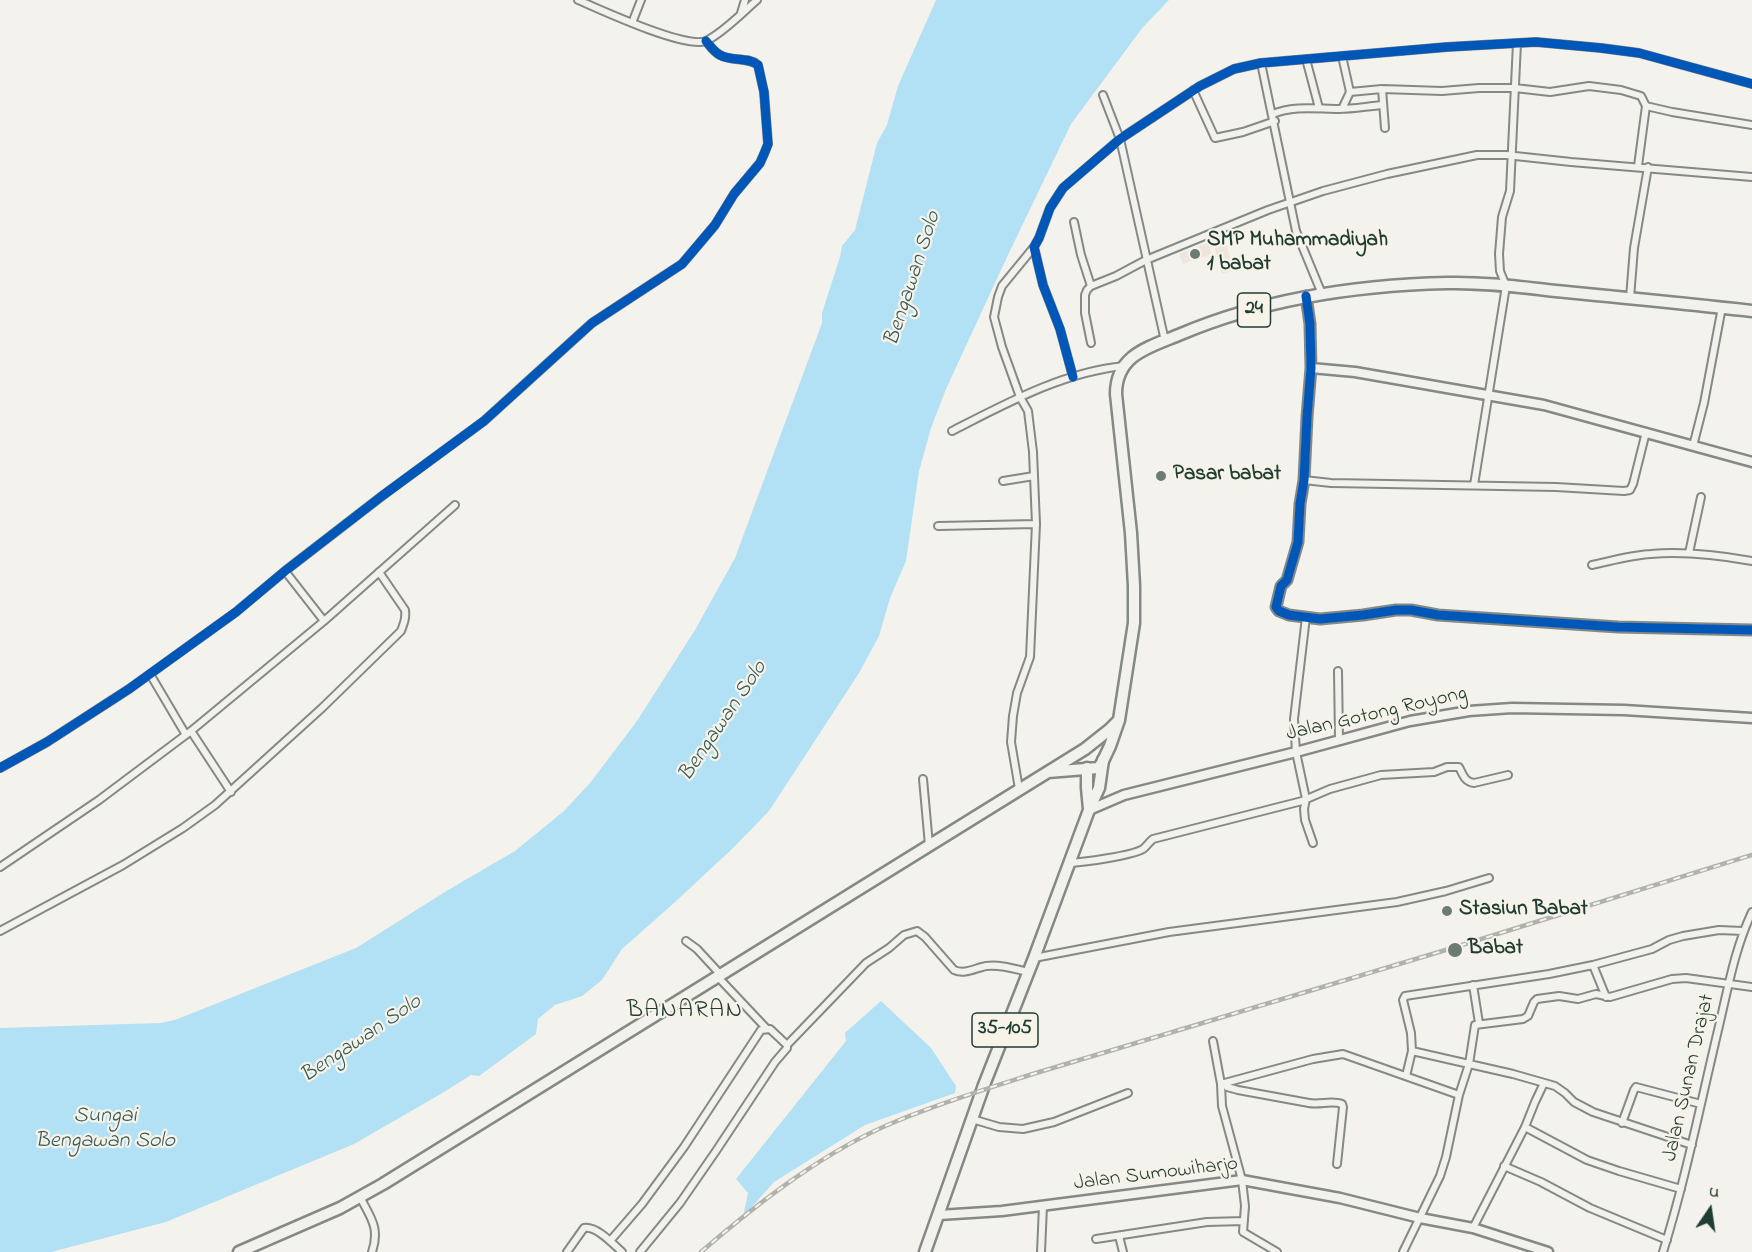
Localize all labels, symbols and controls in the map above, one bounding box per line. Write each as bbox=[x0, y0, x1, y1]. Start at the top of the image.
water label: Bengawan Solo bbox=[880, 208, 948, 350]
place label: SMP Muhammadiyah 1 babat bbox=[1207, 229, 1388, 279]
marker: SMP Muhammadiyah 1 babat bbox=[1188, 247, 1202, 261]
road number: 24 bbox=[1238, 293, 1270, 327]
place label: Pasar babat bbox=[1173, 463, 1281, 489]
marker: Pasar babat bbox=[1154, 469, 1168, 483]
water label: Bengawan Solo bbox=[674, 657, 774, 787]
street label: Jalan Gotong Royong bbox=[1284, 682, 1470, 748]
place label: Stasiun Babat bbox=[1459, 898, 1588, 924]
marker: Stasiun Babat bbox=[1440, 904, 1454, 918]
place label: Babat bbox=[1468, 937, 1523, 963]
marker: Babat bbox=[1446, 941, 1464, 959]
water label: Bengawan Solo bbox=[297, 990, 427, 1090]
street label: Jalan Sunan Drajat bbox=[1659, 992, 1721, 1164]
district label: BANARAN bbox=[627, 998, 743, 1026]
road number: 35-105 bbox=[972, 1013, 1038, 1047]
water label: Sungai Bengawan Solo bbox=[35, 1104, 175, 1156]
street label: Jalan Sumowiharjo bbox=[1072, 1152, 1240, 1198]
north arrow bbox=[1680, 1180, 1740, 1240]
text: U bbox=[1706, 1180, 1722, 1205]

